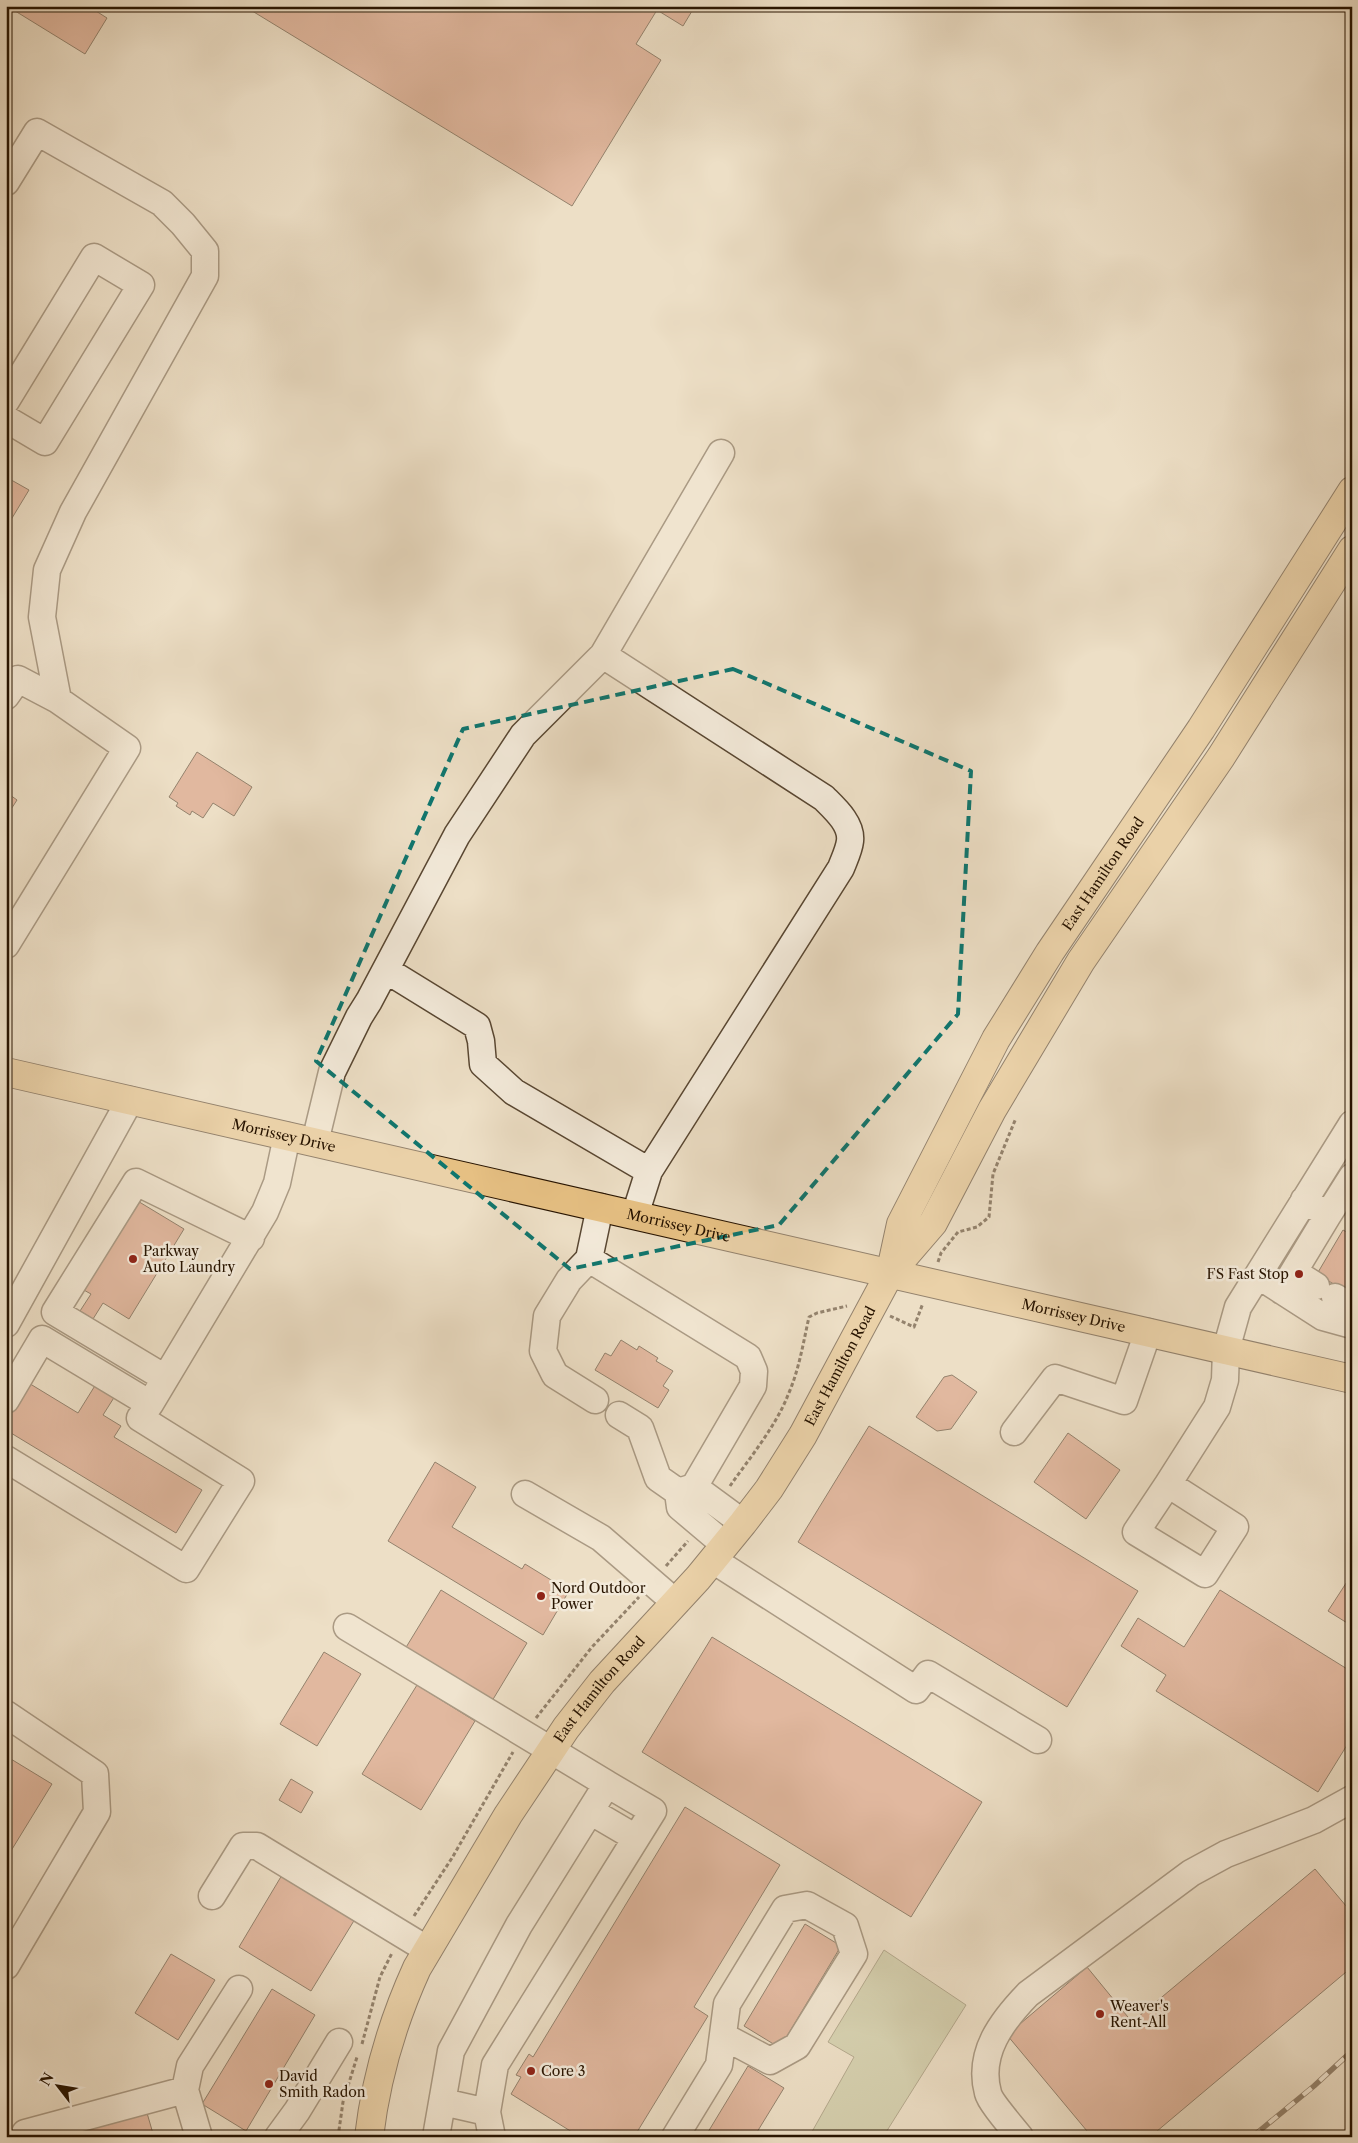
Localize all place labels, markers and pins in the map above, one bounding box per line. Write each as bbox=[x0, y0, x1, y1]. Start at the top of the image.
place label: Parkway Auto Laundry bbox=[142, 1242, 235, 1276]
marker: Parkway Auto Laundry bbox=[127, 1253, 139, 1265]
place label: FS Fast Stop bbox=[1207, 1265, 1289, 1283]
marker: FS Fast Stop bbox=[1293, 1268, 1305, 1280]
place label: Nord Outdoor Power bbox=[551, 1579, 646, 1613]
marker: Nord Outdoor Power bbox=[535, 1590, 547, 1602]
place label: Weaver's Rent-All bbox=[1109, 1997, 1169, 2031]
marker: Weaver's Rent-All bbox=[1094, 2008, 1106, 2020]
place label: Core 3 bbox=[541, 2062, 585, 2080]
marker: Core 3 bbox=[525, 2065, 537, 2077]
place label: David Smith Radon bbox=[279, 2067, 366, 2101]
marker: David Smith Radon bbox=[263, 2078, 275, 2090]

